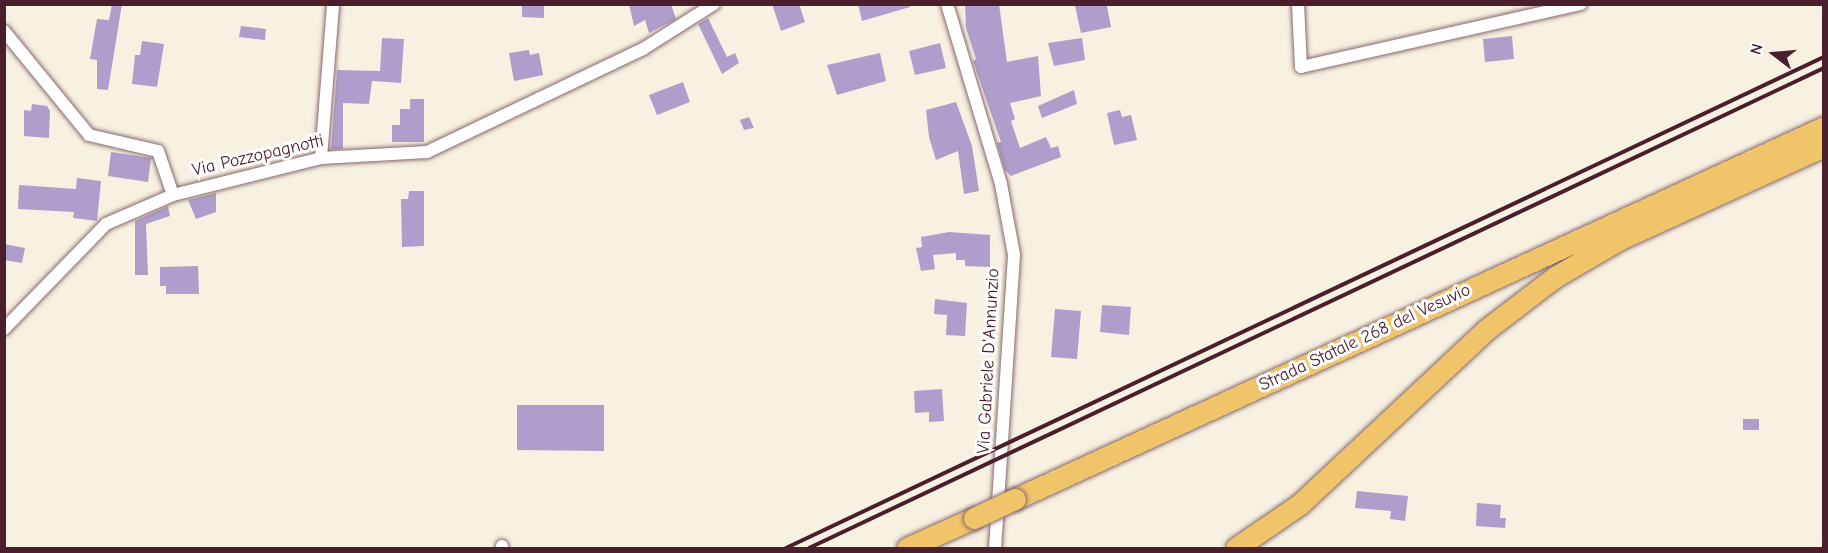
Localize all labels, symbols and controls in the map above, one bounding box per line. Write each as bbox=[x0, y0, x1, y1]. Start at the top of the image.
north arrow bbox=[1744, 24, 1804, 84]
text: N bbox=[1747, 42, 1767, 57]
street label: Via Pozzopagnotti bbox=[190, 130, 326, 182]
street label: Via Gabriele D'Annunzio bbox=[973, 268, 1005, 454]
street label: Strada Statale 268 del Vesuvio bbox=[1256, 279, 1474, 397]

